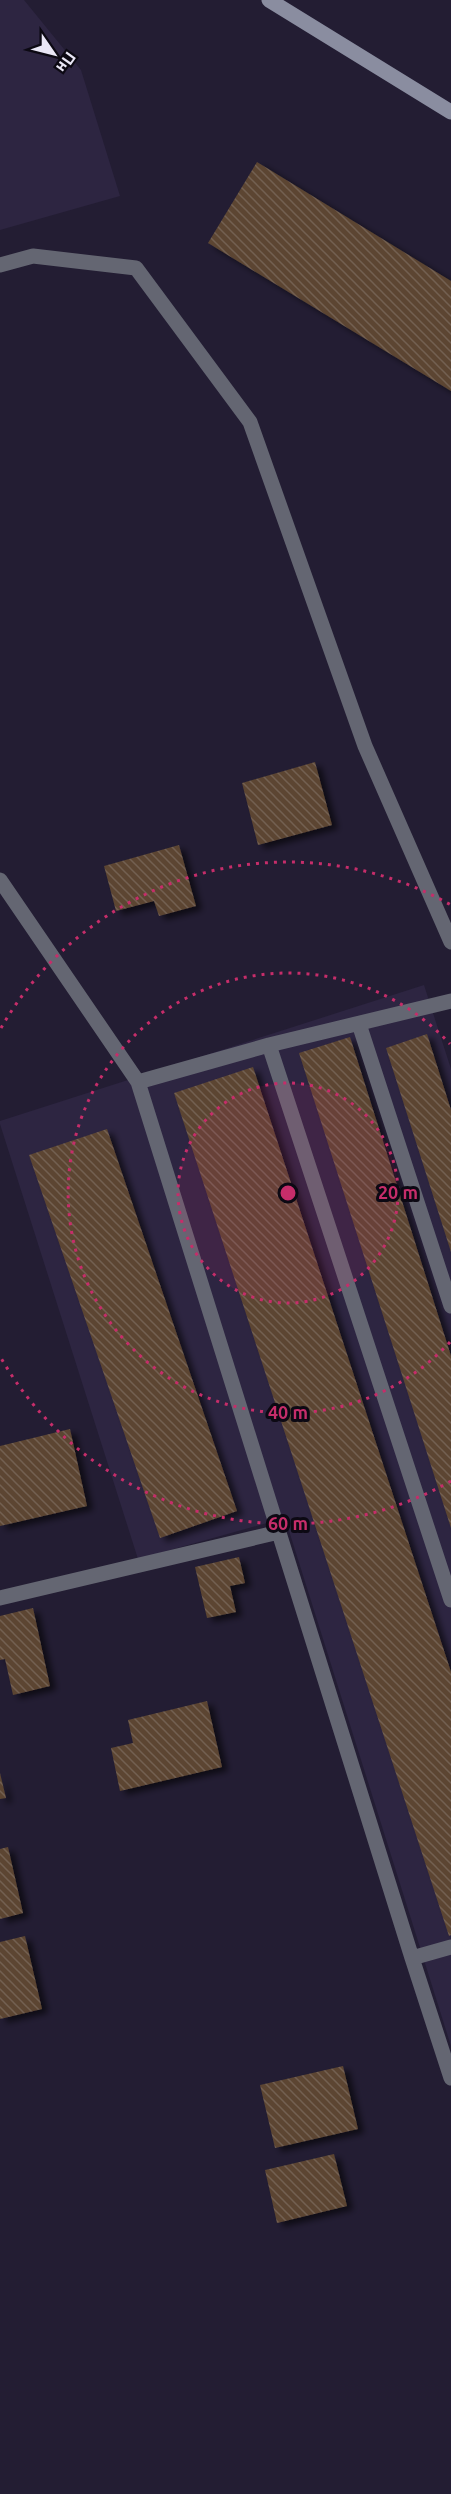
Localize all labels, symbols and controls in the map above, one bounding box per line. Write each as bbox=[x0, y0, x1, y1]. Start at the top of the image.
north arrow bbox=[24, 24, 84, 84]
text: Пн bbox=[53, 49, 80, 76]
text: 20 m bbox=[378, 1182, 418, 1202]
centre of rings bbox=[278, 1183, 298, 1203]
text: 40 m bbox=[268, 1402, 308, 1422]
text: 60 m bbox=[268, 1513, 308, 1533]

